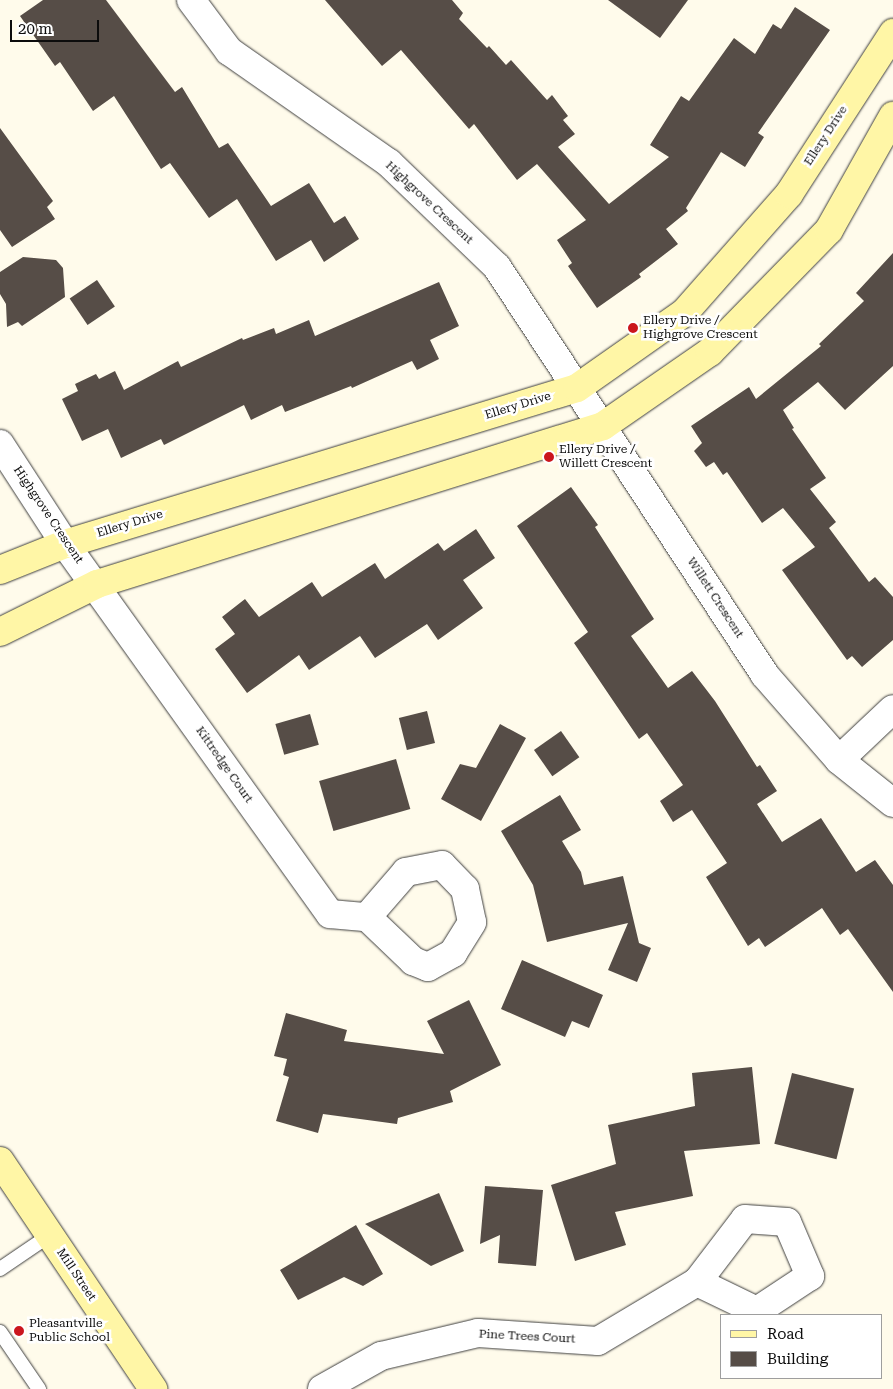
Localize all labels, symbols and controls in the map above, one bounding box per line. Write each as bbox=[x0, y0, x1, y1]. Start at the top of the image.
scale bar bbox=[12, 10, 101, 42]
text: 20 m bbox=[18, 20, 52, 38]
street label: Ellery Drive bbox=[801, 103, 851, 169]
street label: Highgrove Crescent bbox=[382, 159, 476, 247]
place label: Ellery Drive / Highgrove Crescent bbox=[643, 314, 758, 342]
marker: Ellery Drive / Highgrove Crescent bbox=[627, 322, 639, 334]
street label: Ellery Drive bbox=[483, 389, 553, 423]
place label: Ellery Drive / Willett Crescent bbox=[559, 443, 652, 471]
marker: Ellery Drive / Willett Crescent bbox=[543, 451, 555, 463]
street label: Highgrove Crescent bbox=[10, 463, 86, 567]
street label: Ellery Drive bbox=[95, 507, 165, 541]
street label: Willett Crescent bbox=[684, 555, 746, 641]
street label: Kittredge Court bbox=[192, 724, 256, 806]
street label: Mill Street bbox=[53, 1246, 99, 1304]
legend bbox=[720, 1314, 883, 1379]
place label: Pleasantville Public School bbox=[29, 1317, 110, 1345]
marker: Pleasantville Public School bbox=[13, 1325, 25, 1337]
text: Road bbox=[767, 1325, 804, 1343]
street label: Pine Trees Court bbox=[478, 1327, 576, 1347]
text: Building bbox=[767, 1350, 828, 1368]

